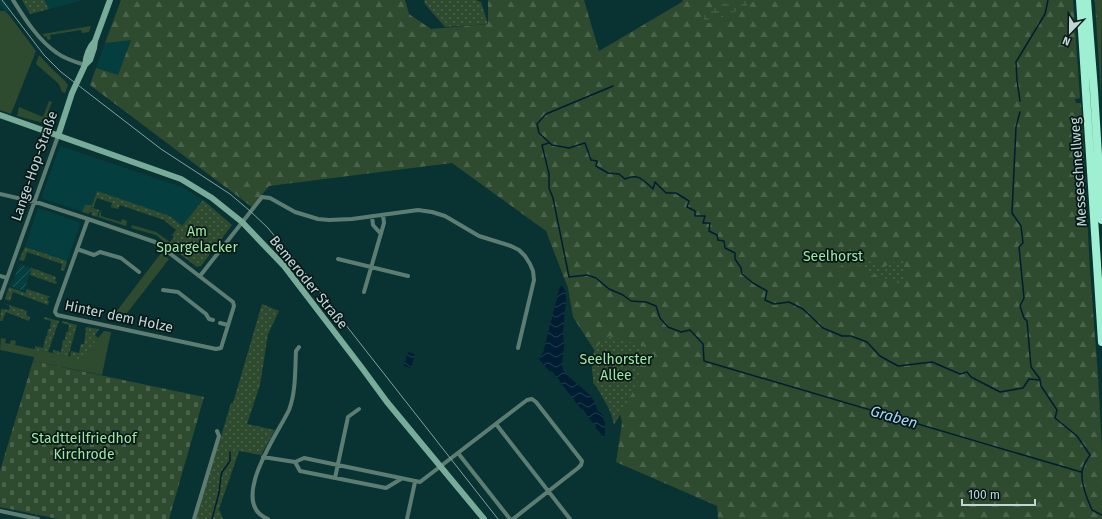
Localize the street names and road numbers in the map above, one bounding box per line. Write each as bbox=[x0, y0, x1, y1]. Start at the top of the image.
street label: Lange-Hop-Straße bbox=[8, 109, 61, 223]
street label: Messeschnellweg bbox=[1066, 116, 1091, 227]
street label: Bemeroder Straße bbox=[266, 232, 351, 332]
street label: Hinter dem Holze bbox=[63, 297, 175, 336]

